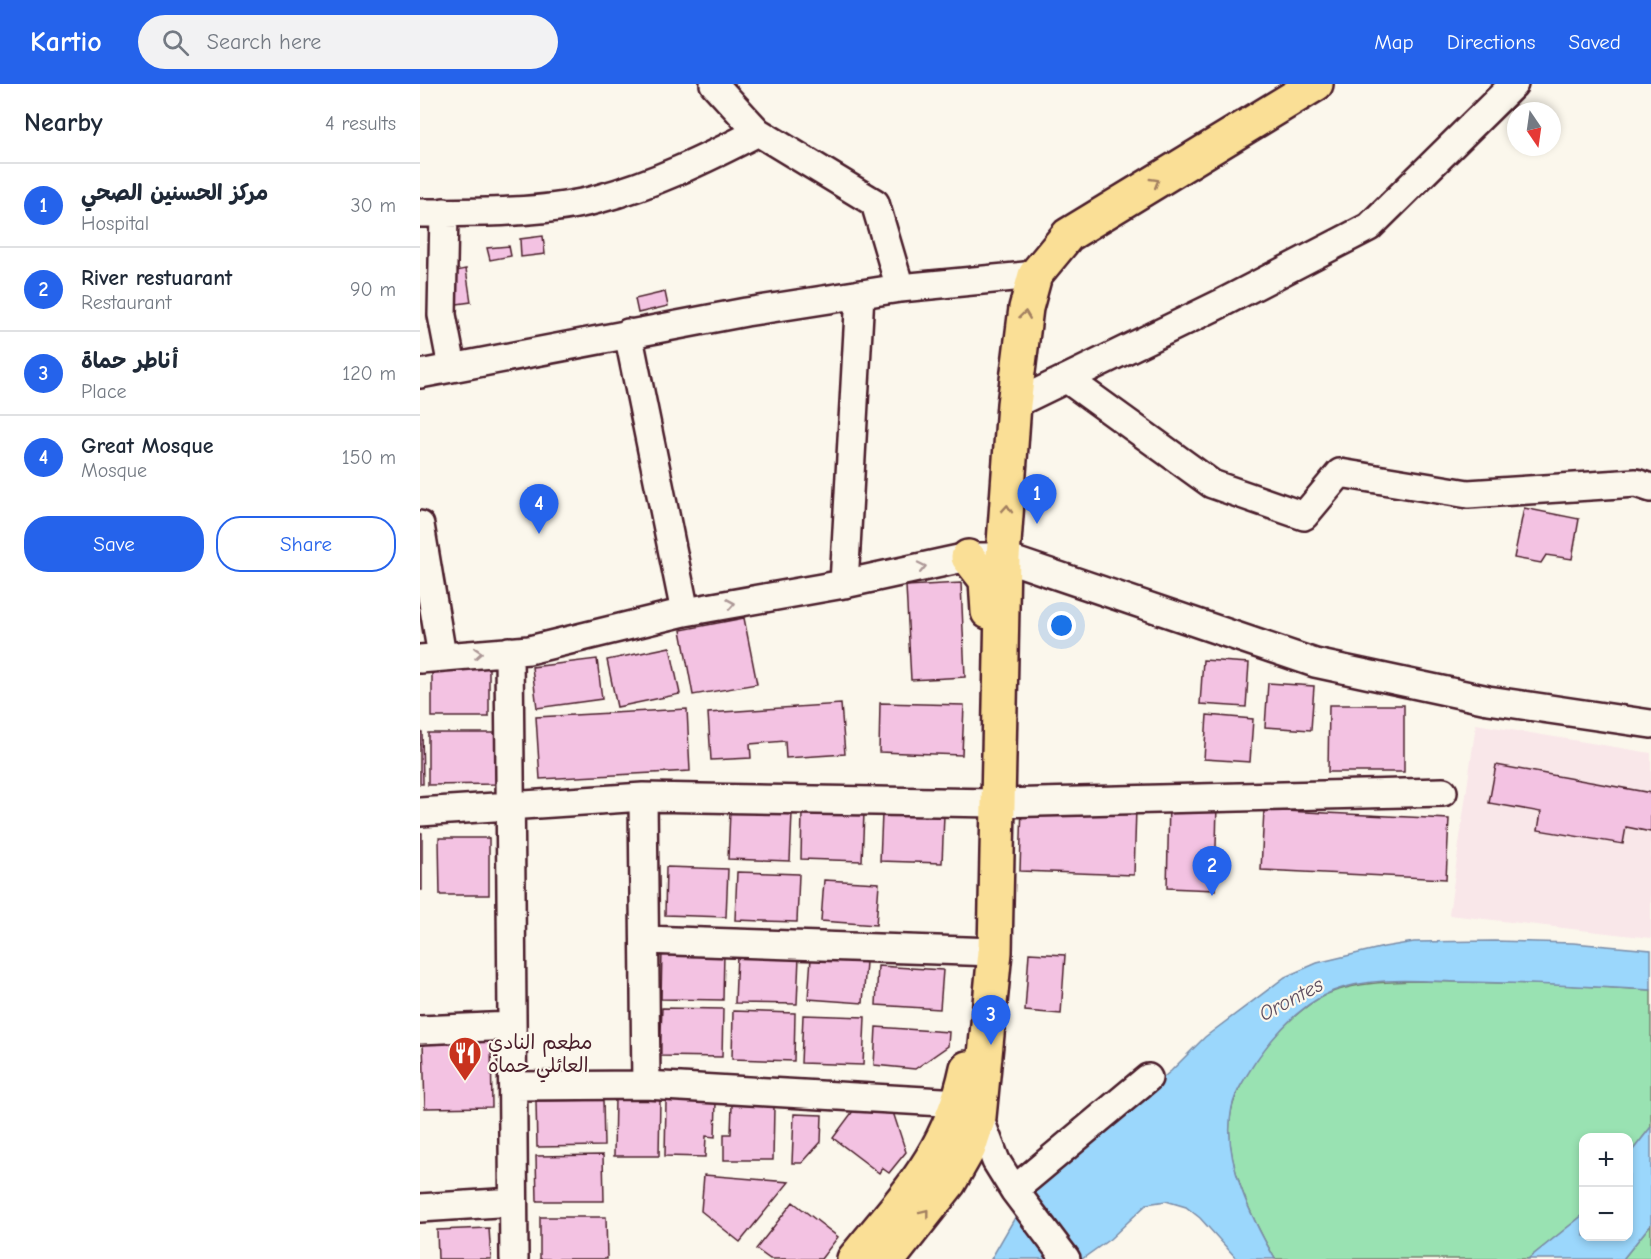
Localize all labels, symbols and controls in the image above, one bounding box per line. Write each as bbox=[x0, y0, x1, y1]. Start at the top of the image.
search box bbox=[138, 15, 558, 69]
text: Kartio bbox=[30, 26, 102, 58]
icon: search bbox=[159, 26, 192, 59]
text: Search here bbox=[207, 29, 321, 55]
text: Map bbox=[1374, 30, 1414, 54]
text: Directions bbox=[1447, 30, 1536, 54]
text: Saved bbox=[1569, 30, 1621, 54]
north arrow bbox=[1507, 102, 1561, 156]
text: Nearby bbox=[24, 108, 103, 138]
text: 4 results bbox=[325, 112, 396, 135]
one-way arrow bbox=[1149, 178, 1159, 190]
text: مركز الحسنين الصحي bbox=[81, 180, 268, 206]
text: 1 bbox=[40, 194, 47, 217]
text: 30 m bbox=[350, 194, 396, 217]
text: Hospital bbox=[81, 212, 149, 235]
text: River restuarant bbox=[81, 265, 232, 291]
text: 2 bbox=[39, 278, 48, 301]
text: 90 m bbox=[350, 278, 396, 301]
text: Restaurant bbox=[81, 291, 171, 314]
one-way arrow bbox=[1019, 311, 1031, 320]
text: أناطر حماة bbox=[81, 348, 178, 374]
text: 3 bbox=[39, 362, 48, 385]
text: 120 m bbox=[342, 362, 396, 385]
text: Place bbox=[81, 380, 127, 403]
text: Great Mosque bbox=[81, 433, 214, 459]
text: 4 bbox=[39, 446, 48, 469]
text: 150 m bbox=[342, 446, 396, 469]
text: Mosque bbox=[81, 459, 147, 482]
pin: 1 bbox=[1018, 474, 1056, 524]
pin: 4 bbox=[520, 484, 558, 534]
one-way arrow bbox=[1000, 505, 1013, 514]
button: Save bbox=[24, 516, 204, 572]
button: Share bbox=[216, 516, 396, 572]
one-way arrow bbox=[917, 561, 927, 574]
one-way arrow bbox=[726, 598, 736, 611]
your location bbox=[1047, 611, 1076, 640]
one-way arrow bbox=[474, 647, 483, 660]
pin: 2 bbox=[1192, 846, 1232, 896]
water label: Orontes bbox=[1255, 972, 1327, 1026]
pin: 3 bbox=[972, 996, 1010, 1045]
place label: مطعم النادي العائلي حماه bbox=[488, 1031, 593, 1083]
restaurant icon: مطعم النادي العائلي حماه bbox=[447, 1035, 483, 1082]
map controls bbox=[1579, 1133, 1633, 1241]
button: + bbox=[1579, 1133, 1633, 1187]
button: − bbox=[1579, 1187, 1633, 1241]
one-way arrow bbox=[917, 1209, 928, 1220]

